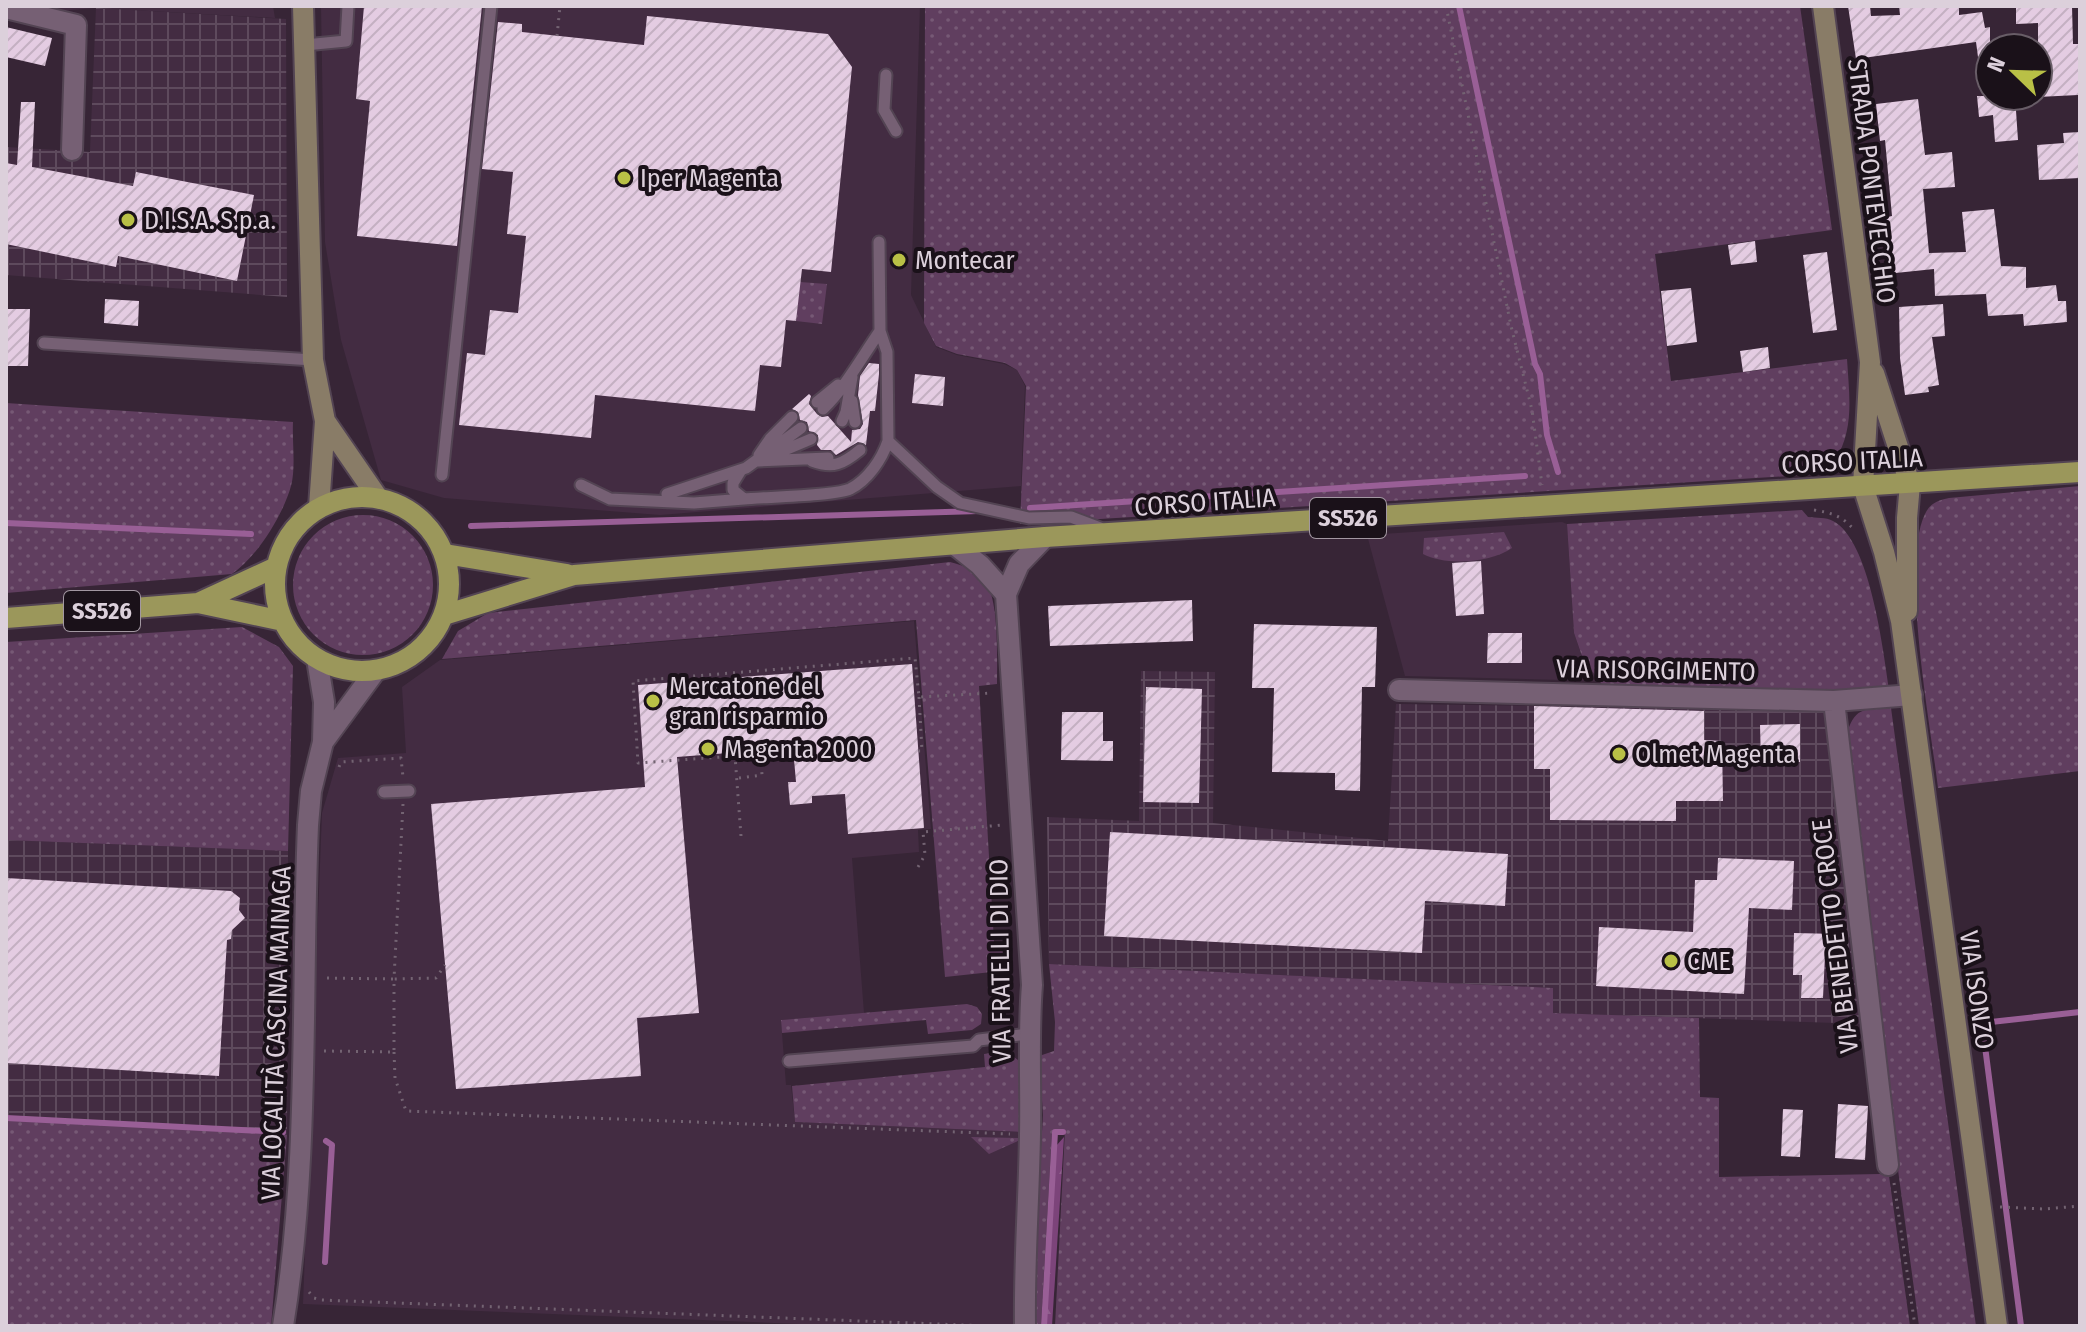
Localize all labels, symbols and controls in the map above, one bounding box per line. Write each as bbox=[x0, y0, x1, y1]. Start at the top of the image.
north arrow bbox=[1974, 32, 2054, 112]
text: N bbox=[1981, 53, 2011, 76]
street label: STRADA PONTEVECCHIO bbox=[1841, 57, 1902, 305]
place label: Iper Magenta bbox=[640, 163, 779, 194]
marker: Iper Magenta bbox=[615, 169, 633, 187]
place label: D.I.S.A. S.p.a. bbox=[144, 205, 276, 236]
marker: D.I.S.A. S.p.a. bbox=[119, 211, 137, 229]
place label: Montecar bbox=[915, 245, 1015, 276]
marker: Montecar bbox=[890, 251, 908, 269]
street label: CORSO ITALIA bbox=[1781, 442, 1924, 481]
street label: CORSO ITALIA bbox=[1133, 482, 1277, 523]
road number: SS526 bbox=[1310, 498, 1386, 538]
road number: SS526 bbox=[64, 591, 140, 631]
street label: VIA RISORGIMENTO bbox=[1556, 653, 1756, 688]
place label: Mercatone del gran risparmio bbox=[669, 671, 824, 732]
marker: Mercatone del gran risparmio bbox=[644, 692, 662, 710]
place label: Magenta 2000 bbox=[724, 734, 873, 765]
place label: Olmet Magenta bbox=[1635, 739, 1796, 770]
marker: Magenta 2000 bbox=[699, 740, 717, 758]
marker: Olmet Magenta bbox=[1610, 745, 1628, 763]
street label: VIA BENEDETTO CROCE bbox=[1806, 817, 1865, 1055]
street label: VIA FRATELLI DI DIO bbox=[983, 859, 1018, 1063]
street label: VIA LOCALITÀ CASCINA MAINAGA bbox=[255, 865, 298, 1201]
street label: VIA ISONZO bbox=[1953, 929, 2000, 1051]
place label: CME bbox=[1687, 946, 1731, 977]
marker: CME bbox=[1662, 952, 1680, 970]

